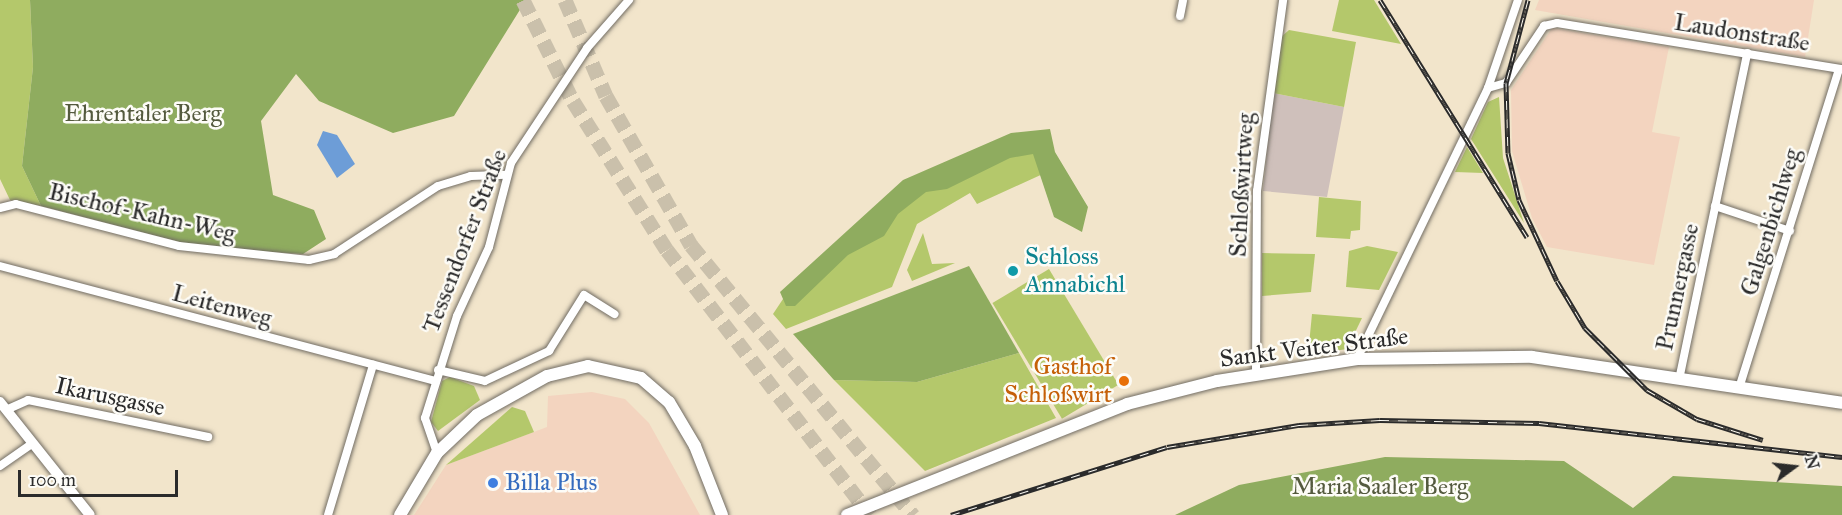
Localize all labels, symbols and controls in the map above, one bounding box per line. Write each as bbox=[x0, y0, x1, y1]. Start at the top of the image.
street label: Laudonstraße bbox=[1672, 8, 1812, 58]
park label: Ehrentaler Berg bbox=[64, 100, 222, 128]
street label: Schloßwirtweg bbox=[1224, 112, 1260, 258]
street label: Tessendorfer Straße bbox=[417, 145, 513, 337]
street label: Galgenbichlweg bbox=[1735, 145, 1807, 299]
street label: Bischof-Kahn-Weg bbox=[46, 177, 238, 249]
street label: Prunnergasse bbox=[1650, 221, 1706, 353]
place label: Schloss Annabichl bbox=[1025, 243, 1125, 299]
marker: Schloss Annabichl bbox=[1006, 264, 1020, 278]
street label: Leitenweg bbox=[169, 279, 275, 333]
street label: Sankt Veiter Straße bbox=[1218, 322, 1410, 374]
place label: Gasthof Schloßwirt bbox=[1004, 353, 1112, 409]
street label: Ikarusgasse bbox=[53, 371, 167, 423]
marker: Gasthof Schloßwirt bbox=[1117, 374, 1131, 388]
north arrow bbox=[1764, 437, 1824, 497]
text: N bbox=[1801, 453, 1823, 471]
scale bar bbox=[21, 458, 182, 496]
text: 100 m bbox=[29, 469, 76, 491]
place label: Billa Plus bbox=[505, 469, 597, 497]
park label: Maria Saaler Berg bbox=[1292, 473, 1468, 501]
marker: Billa Plus bbox=[486, 476, 500, 490]

